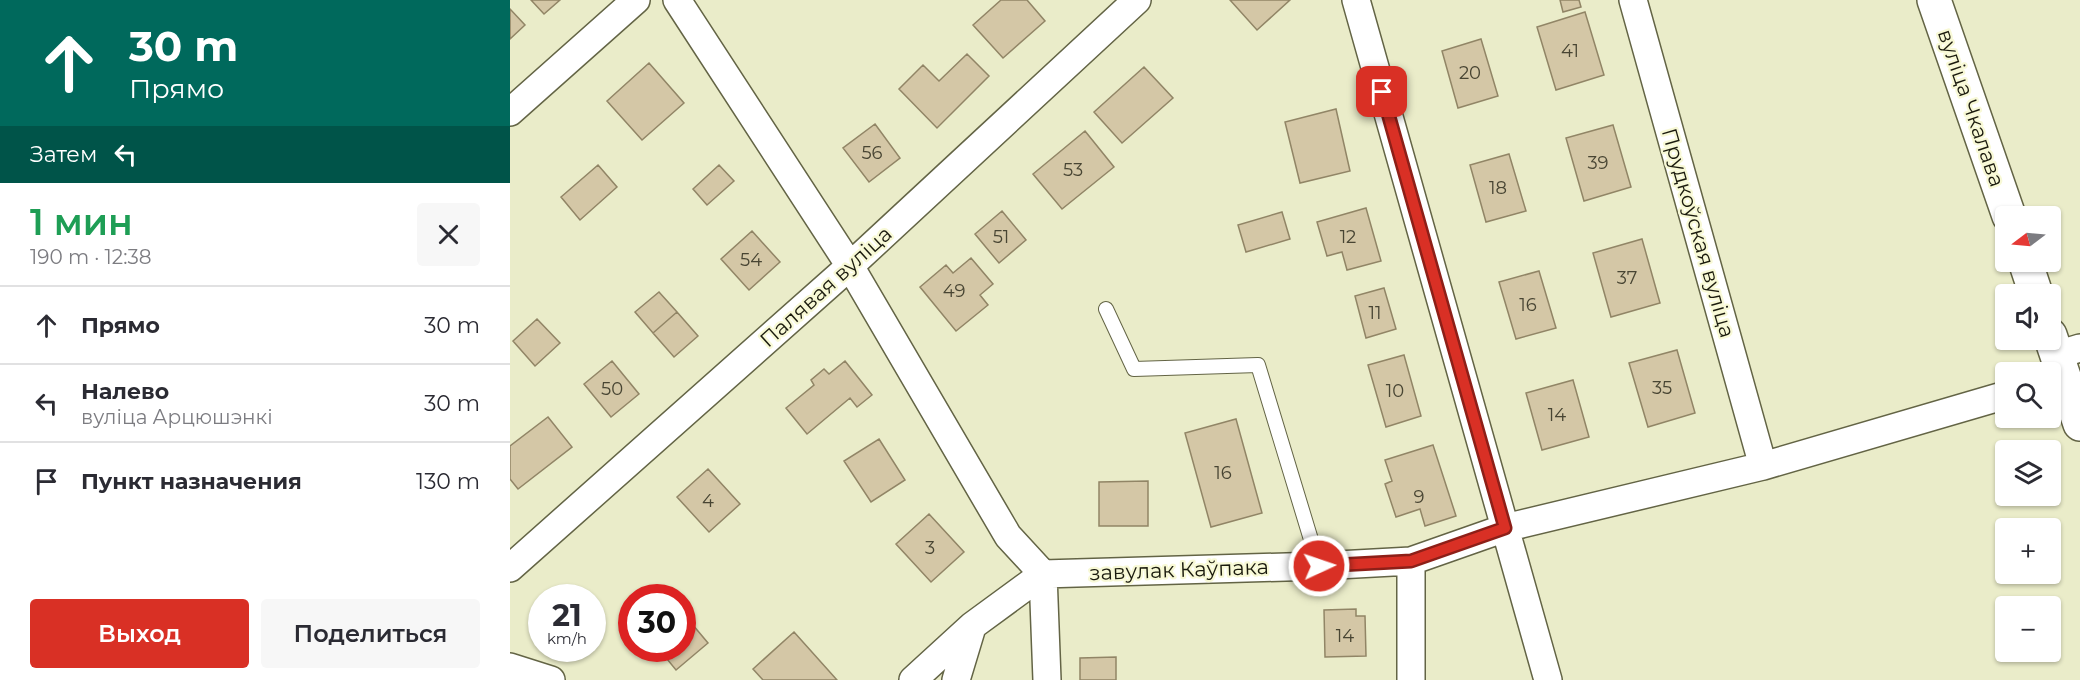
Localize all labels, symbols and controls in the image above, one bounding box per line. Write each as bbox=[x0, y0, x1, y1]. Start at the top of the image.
text: 30 m bbox=[129, 20, 238, 72]
icon: ahead bbox=[30, 24, 108, 102]
street label: вуліца Чкалава bbox=[1933, 26, 2010, 190]
house number: 41 bbox=[1561, 40, 1579, 62]
house number: 20 bbox=[1459, 62, 1481, 84]
pin bbox=[1356, 66, 1407, 117]
text: Прямо bbox=[129, 72, 224, 105]
icon: arrive bbox=[1365, 75, 1398, 108]
street label: Прудкоўская вуліца bbox=[1657, 125, 1740, 340]
icon: left bbox=[109, 138, 142, 171]
text: Затем bbox=[30, 141, 97, 168]
house number: 56 bbox=[861, 142, 883, 164]
house number: 39 bbox=[1587, 152, 1609, 174]
house number: 53 bbox=[1063, 159, 1083, 181]
house number: 18 bbox=[1489, 177, 1507, 199]
text: 1 мин bbox=[30, 200, 133, 244]
button: close bbox=[417, 203, 480, 266]
north arrow bbox=[1995, 206, 2061, 272]
map controls bbox=[1995, 206, 2061, 662]
street label: Палявая вуліца bbox=[755, 221, 897, 352]
house number: 51 bbox=[993, 226, 1009, 248]
house number: 12 bbox=[1340, 226, 1356, 248]
text: 190 m · 12:38 bbox=[30, 245, 151, 269]
house number: 54 bbox=[740, 249, 762, 271]
house number: 37 bbox=[1617, 267, 1637, 289]
house number: 49 bbox=[943, 280, 965, 302]
button: sound bbox=[1995, 284, 2061, 350]
house number: 16 bbox=[1519, 294, 1537, 316]
house number: 11 bbox=[1369, 302, 1382, 324]
icon: ahead bbox=[30, 309, 63, 342]
text: Прямо bbox=[81, 312, 160, 339]
text: 30 m bbox=[424, 312, 480, 339]
button: search bbox=[1995, 362, 2061, 428]
house number: 35 bbox=[1652, 377, 1672, 399]
text: Налево bbox=[81, 378, 169, 405]
house number: 50 bbox=[601, 378, 623, 400]
house number: 10 bbox=[1386, 380, 1404, 402]
icon: left bbox=[30, 387, 63, 420]
text: 30 m bbox=[424, 390, 480, 417]
house number: 14 bbox=[1548, 404, 1566, 426]
text: вуліца Арцюшэнкі bbox=[81, 405, 273, 429]
button: layers bbox=[1995, 440, 2061, 506]
house number: 16 bbox=[1214, 462, 1232, 484]
icon: arrive bbox=[30, 465, 63, 498]
text: Пункт назначения bbox=[81, 468, 302, 495]
text: 130 m bbox=[416, 468, 480, 495]
house number: 9 bbox=[1414, 486, 1425, 508]
house number: 4 bbox=[702, 490, 714, 512]
button: + bbox=[1995, 518, 2061, 584]
position arrow bbox=[1287, 534, 1351, 598]
house number: 3 bbox=[925, 537, 935, 559]
street label: завулак Каўпака bbox=[1089, 554, 1269, 585]
speed limit sign: 30 bbox=[618, 584, 696, 662]
button: − bbox=[1995, 596, 2061, 662]
text: 21 bbox=[552, 597, 582, 634]
button: Выход bbox=[30, 599, 249, 668]
button: Поделиться bbox=[261, 599, 480, 668]
house number: 14 bbox=[1336, 625, 1354, 647]
text: km/h bbox=[547, 629, 587, 648]

